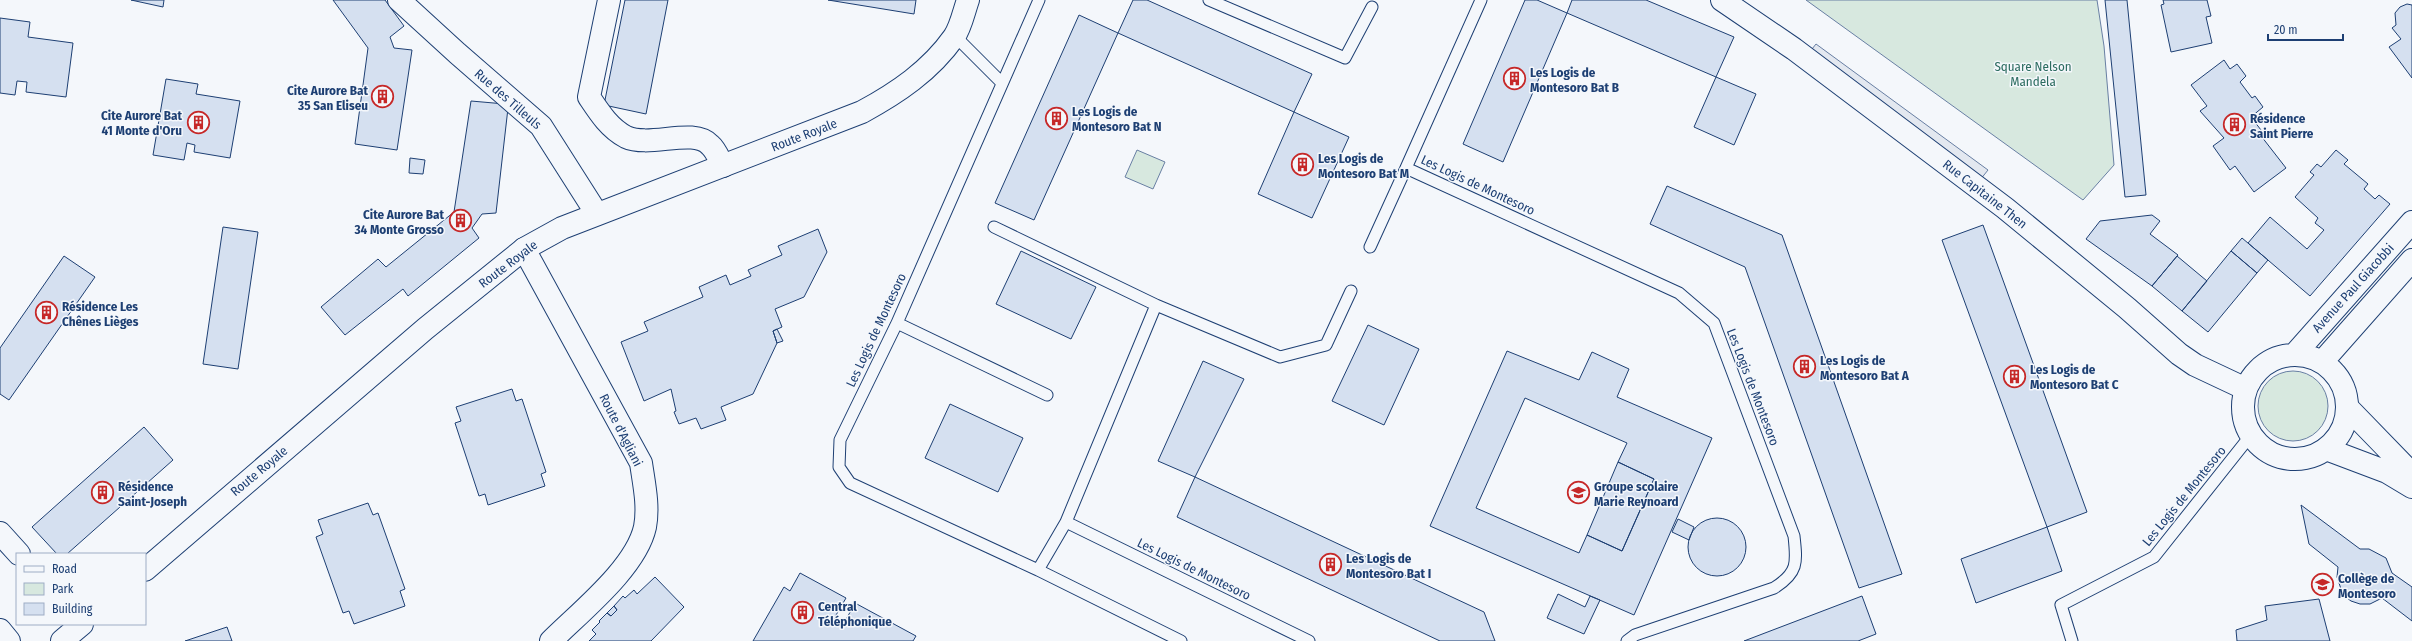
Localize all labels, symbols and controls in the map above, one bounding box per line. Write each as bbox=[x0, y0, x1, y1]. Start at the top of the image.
scale bar bbox=[2268, 16, 2343, 42]
text: 20 m bbox=[2274, 23, 2298, 37]
park label: Square Nelson Mandela bbox=[1994, 59, 2072, 89]
place label: Les Logis de Montesoro Bat B bbox=[1530, 65, 1619, 95]
street label: Rue des Tilleuls bbox=[472, 66, 545, 132]
building icon: Les Logis de Montesoro Bat B bbox=[1502, 66, 1528, 92]
place label: Cite Aurore Bat 35 San Eliseu bbox=[287, 83, 368, 113]
building icon: Cite Aurore Bat 35 San Eliseu bbox=[370, 84, 396, 110]
place label: Les Logis de Montesoro Bat N bbox=[1072, 104, 1162, 134]
building icon: Les Logis de Montesoro Bat N bbox=[1043, 105, 1069, 131]
place label: Cite Aurore Bat 41 Monte d'Oru bbox=[101, 108, 182, 138]
building icon: Cite Aurore Bat 41 Monte d'Oru bbox=[185, 109, 211, 135]
place label: Résidence Saint Pierre bbox=[2250, 111, 2314, 141]
building icon: Résidence Saint Pierre bbox=[2222, 112, 2248, 138]
street label: Route Royale bbox=[769, 116, 839, 154]
place label: Les Logis de Montesoro Bat M bbox=[1318, 151, 1409, 181]
building icon: Les Logis de Montesoro Bat M bbox=[1290, 152, 1316, 178]
street label: Les Logis de Montesoro bbox=[1419, 152, 1538, 218]
street label: Rue Capitaine Then bbox=[1940, 156, 2030, 232]
place label: Cite Aurore Bat 34 Monte Grosso bbox=[353, 207, 444, 237]
building icon: Cite Aurore Bat 34 Monte Grosso bbox=[447, 208, 473, 234]
street label: Route Royale bbox=[476, 237, 540, 291]
street label: Avenue Paul Giacobbi bbox=[2309, 241, 2397, 335]
street label: Les Logis de Montesoro bbox=[843, 270, 909, 389]
place label: Résidence Les Chênes Lièges bbox=[62, 299, 139, 329]
building icon: Résidence Les Chênes Lièges bbox=[34, 300, 60, 326]
street label: Les Logis de Montesoro bbox=[1724, 326, 1782, 448]
place label: Les Logis de Montesoro Bat A bbox=[1820, 353, 1910, 383]
building icon: Les Logis de Montesoro Bat A bbox=[1792, 354, 1818, 380]
place label: Les Logis de Montesoro Bat C bbox=[2030, 362, 2119, 392]
building icon: Les Logis de Montesoro Bat C bbox=[2002, 363, 2028, 389]
street label: Route d'Agliani bbox=[596, 391, 646, 469]
street label: Route Royale bbox=[228, 443, 290, 499]
street label: Les Logis de Montesoro bbox=[2139, 443, 2229, 549]
place label: Résidence Saint-Joseph bbox=[118, 479, 187, 509]
place label: Groupe scolaire Marie Reynoard bbox=[1594, 479, 1679, 509]
building icon: Résidence Saint-Joseph bbox=[90, 480, 116, 506]
school or university icon: Groupe scolaire Marie Reynoard bbox=[1566, 480, 1592, 506]
street label: Les Logis de Montesoro bbox=[1135, 535, 1253, 603]
place label: Les Logis de Montesoro Bat I bbox=[1346, 551, 1431, 581]
building icon: Les Logis de Montesoro Bat I bbox=[1317, 552, 1343, 578]
legend bbox=[16, 553, 146, 625]
text: Road bbox=[52, 562, 77, 576]
place label: Collège de Montesoro bbox=[2338, 571, 2396, 601]
school or university icon: Collège de Montesoro bbox=[2310, 572, 2336, 598]
text: Park bbox=[52, 582, 74, 596]
place label: Central Téléphonique bbox=[818, 599, 892, 629]
building icon: Central Téléphonique bbox=[790, 600, 816, 626]
text: Building bbox=[52, 602, 93, 616]

